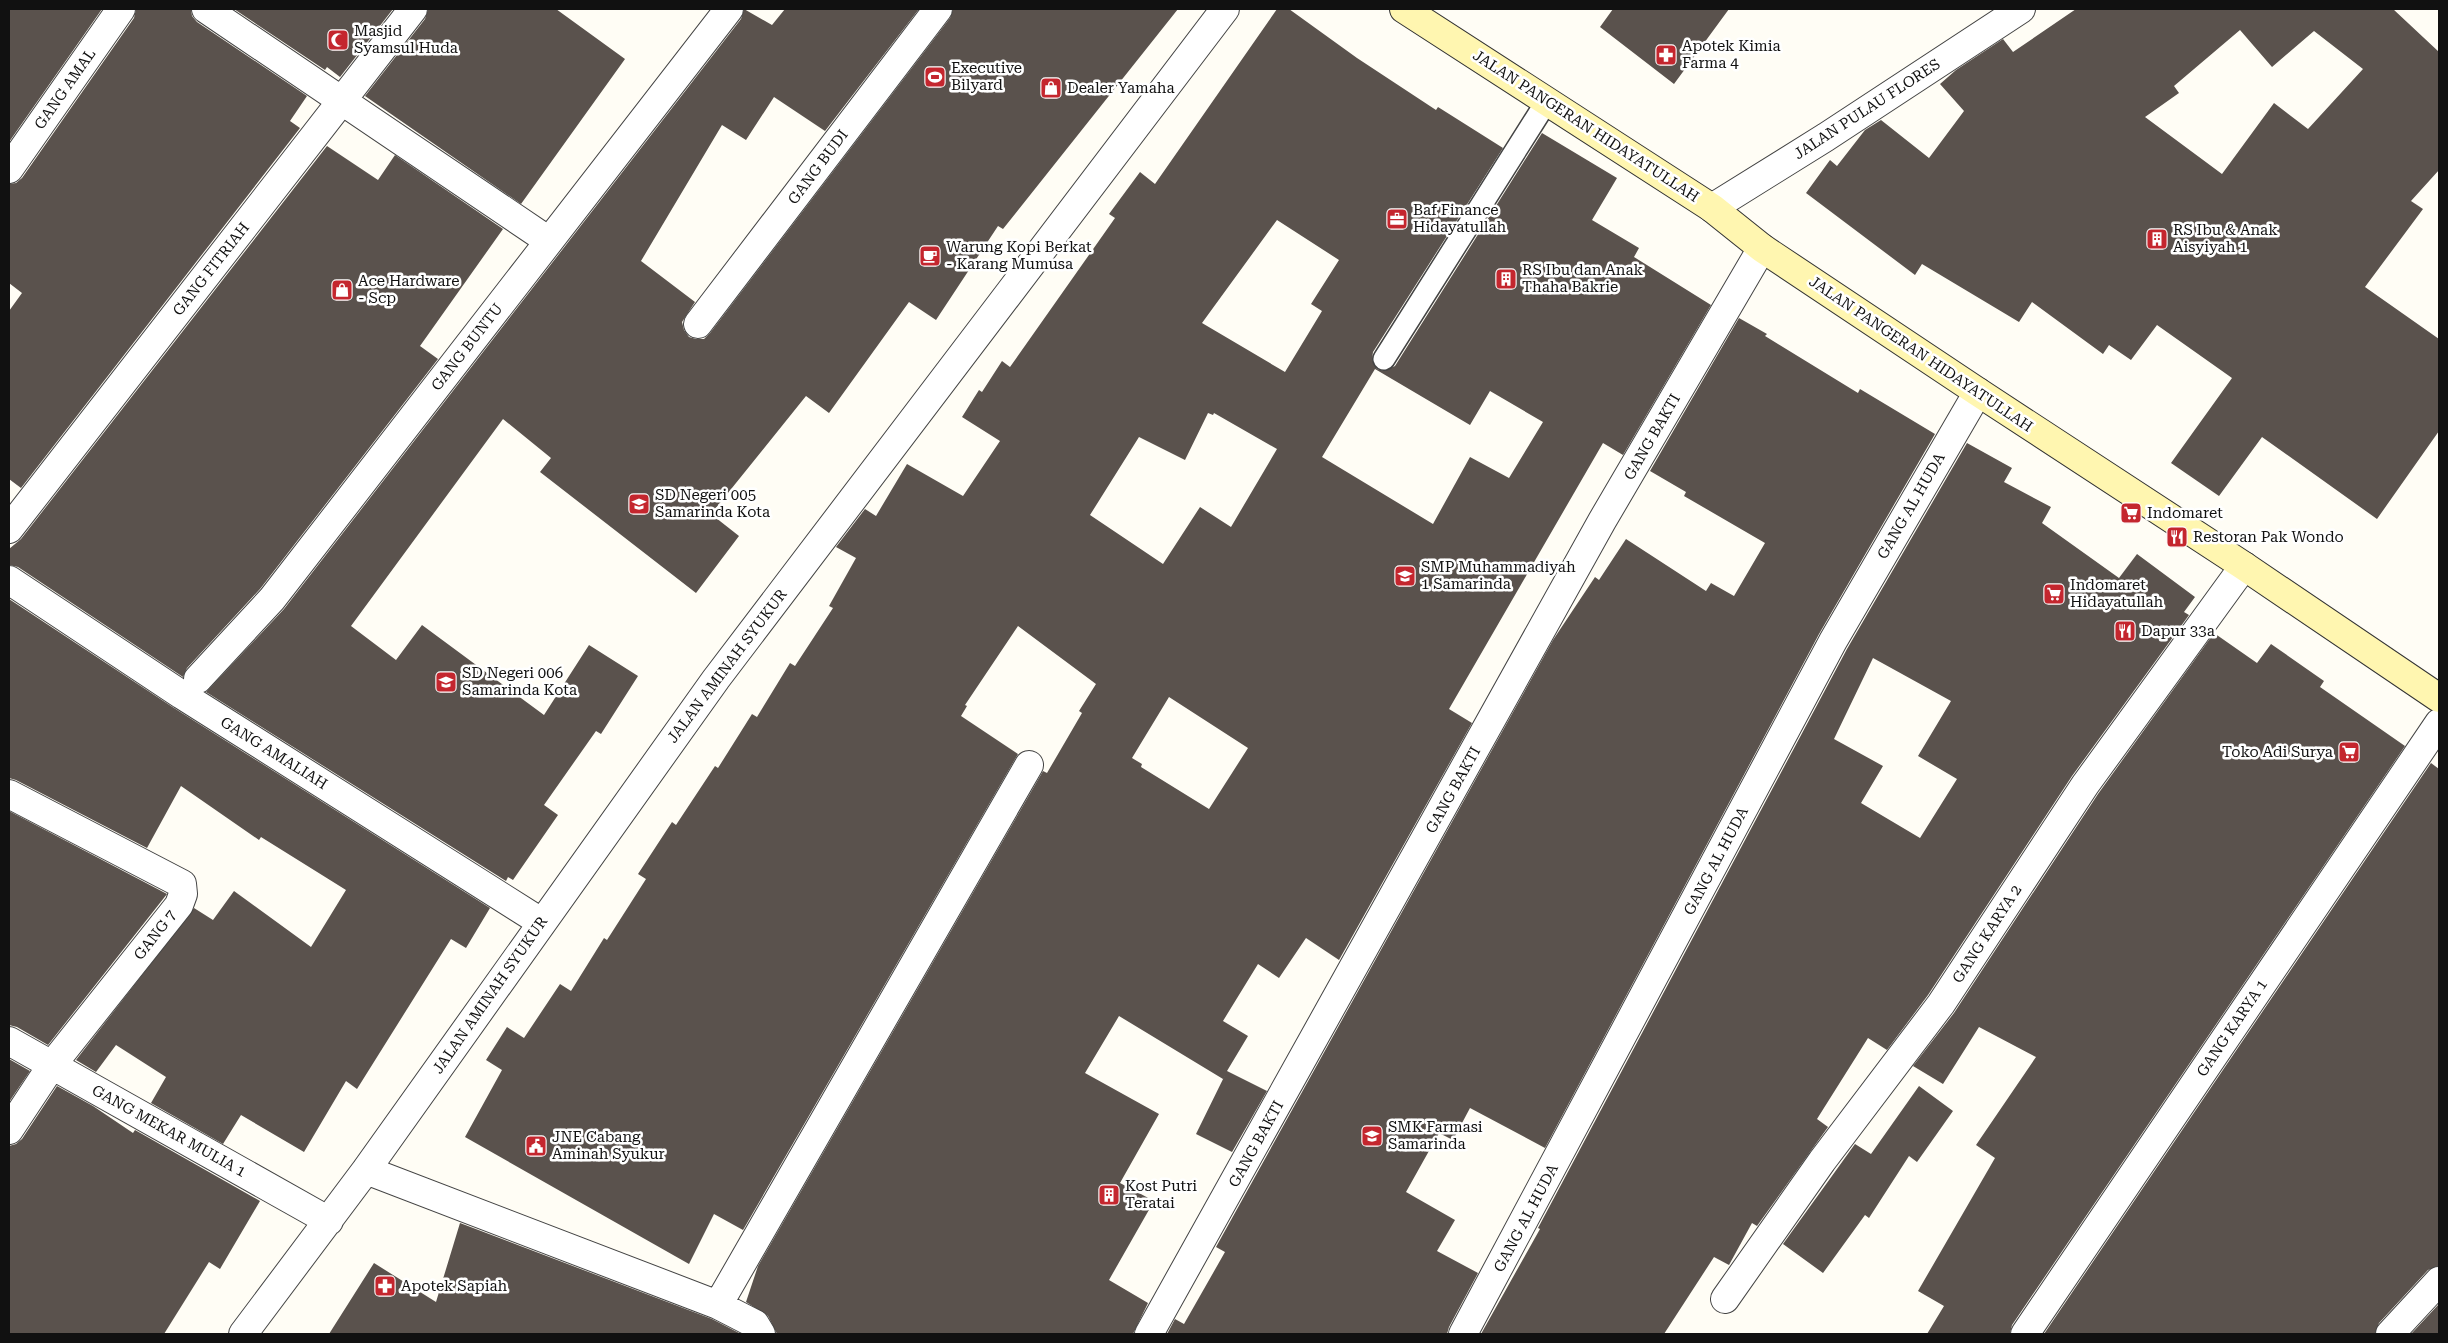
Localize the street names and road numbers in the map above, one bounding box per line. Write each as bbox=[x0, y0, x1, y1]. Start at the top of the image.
street label: GANG AMAL bbox=[31, 45, 99, 133]
street label: JALAN PANGERAN HIDAYATULLAH bbox=[1470, 46, 1702, 206]
street label: JALAN PULAU FLORES bbox=[1790, 55, 1944, 163]
street label: GANG BUDI bbox=[784, 126, 852, 208]
street label: GANG FITRIAH bbox=[169, 219, 253, 319]
street label: JALAN PANGERAN HIDAYATULLAH bbox=[1806, 272, 2036, 436]
street label: GANG BUNTU bbox=[427, 300, 507, 394]
street label: GANG BAKTI bbox=[1620, 391, 1684, 483]
street label: GANG AL HUDA bbox=[1873, 449, 1949, 562]
street label: JALAN AMINAH SYUKUR bbox=[663, 585, 791, 746]
street label: GANG AMALIAH bbox=[217, 713, 331, 793]
street label: GANG BAKTI bbox=[1422, 743, 1484, 837]
street label: GANG AL HUDA bbox=[1680, 804, 1752, 918]
street label: GANG KARYA 2 bbox=[1949, 882, 2025, 986]
street label: GANG 7 bbox=[130, 907, 180, 963]
street label: JALAN AMINAH SYUKUR bbox=[429, 912, 552, 1077]
street label: GANG KARYA 1 bbox=[2193, 976, 2271, 1080]
street label: GANG MEKAR MULIA 1 bbox=[89, 1081, 249, 1181]
street label: GANG BAKTI bbox=[1225, 1097, 1287, 1191]
street label: GANG AL HUDA bbox=[1490, 1161, 1562, 1275]

